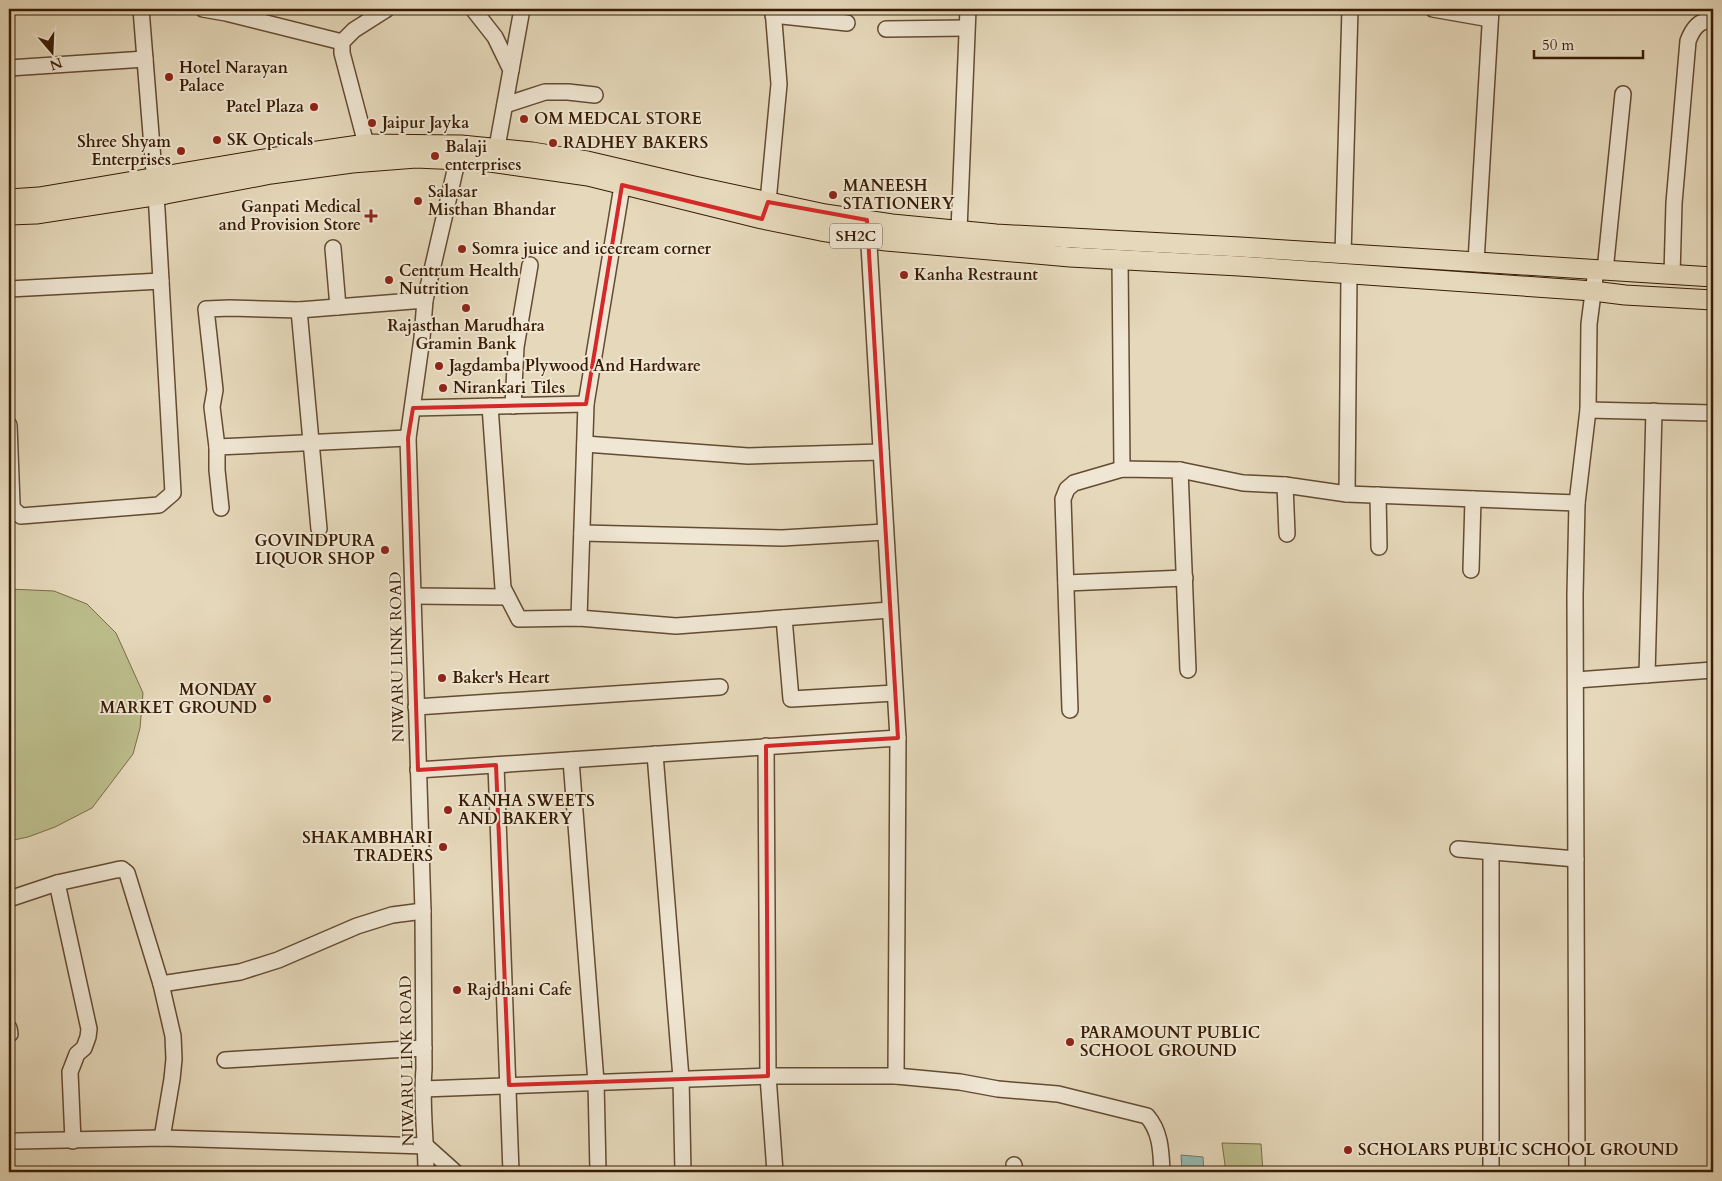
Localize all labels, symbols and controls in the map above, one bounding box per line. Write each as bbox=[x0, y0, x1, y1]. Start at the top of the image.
north arrow bbox=[28, 28, 78, 78]
scale bar bbox=[1534, 28, 1643, 60]
text: 50 m bbox=[1542, 35, 1574, 55]
text: N bbox=[47, 53, 65, 75]
place label: Hotel Narayan Palace bbox=[179, 57, 289, 97]
marker: Hotel Narayan Palace bbox=[163, 71, 175, 83]
place label: Patel Plaza bbox=[226, 96, 304, 118]
marker: Patel Plaza bbox=[308, 101, 320, 113]
place label: OM MEDCAL STORE bbox=[534, 108, 702, 130]
place label: Jaipur Jayka bbox=[380, 112, 469, 134]
marker: OM MEDCAL STORE bbox=[518, 113, 530, 125]
marker: Jaipur Jayka bbox=[366, 117, 378, 129]
place label: SK Opticals bbox=[227, 129, 313, 151]
place label: Shree Shyam Enterprises bbox=[77, 131, 171, 171]
place label: RADHEY BAKERS bbox=[563, 132, 708, 154]
marker: SK Opticals bbox=[211, 134, 223, 146]
place label: Balaji enterprises bbox=[445, 136, 522, 176]
marker: RADHEY BAKERS bbox=[547, 137, 559, 149]
marker: Shree Shyam Enterprises bbox=[175, 145, 187, 157]
marker: Balaji enterprises bbox=[429, 150, 441, 162]
place label: MANEESH STATIONERY bbox=[843, 175, 955, 215]
place label: Salasar Misthan Bhandar bbox=[428, 181, 557, 221]
marker: MANEESH STATIONERY bbox=[827, 189, 839, 201]
marker: Salasar Misthan Bhandar bbox=[412, 195, 424, 207]
place label: Ganpati Medical and Provision Store bbox=[219, 196, 361, 236]
marker: Ganpati Medical and Provision Store bbox=[365, 210, 377, 222]
road number: SH2C bbox=[830, 224, 882, 248]
place label: Somra juice and icecream corner bbox=[472, 238, 712, 260]
marker: Somra juice and icecream corner bbox=[456, 243, 468, 255]
place label: Centrum Health Nutrition bbox=[399, 260, 519, 300]
place label: Kanha Restraunt bbox=[914, 264, 1038, 286]
marker: Kanha Restraunt bbox=[898, 269, 910, 281]
marker: Centrum Health Nutrition bbox=[383, 274, 395, 286]
marker: Rajasthan Marudhara Gramin Bank bbox=[460, 302, 472, 314]
place label: Rajasthan Marudhara Gramin Bank bbox=[387, 315, 545, 355]
place label: Jagdamba Plywood And Hardware bbox=[447, 355, 701, 377]
marker: Jagdamba Plywood And Hardware bbox=[433, 360, 445, 372]
place label: Nirankari Tiles bbox=[453, 377, 565, 399]
marker: Nirankari Tiles bbox=[437, 382, 449, 394]
place label: GOVINDPURA LIQUOR SHOP bbox=[254, 530, 375, 570]
marker: GOVINDPURA LIQUOR SHOP bbox=[379, 544, 391, 556]
street label: NIWARU LINK ROAD bbox=[385, 571, 409, 743]
place label: Baker's Heart bbox=[452, 667, 550, 689]
marker: Baker's Heart bbox=[436, 672, 448, 684]
place label: MONDAY MARKET GROUND bbox=[100, 679, 257, 719]
marker: MONDAY MARKET GROUND bbox=[261, 693, 273, 705]
place label: KANHA SWEETS AND BAKERY bbox=[458, 790, 595, 830]
marker: KANHA SWEETS AND BAKERY bbox=[442, 804, 454, 816]
place label: SHAKAMBHARI TRADERS bbox=[302, 827, 433, 867]
marker: SHAKAMBHARI TRADERS bbox=[437, 841, 449, 853]
street label: NIWARU LINK ROAD bbox=[395, 975, 419, 1147]
place label: Rajdhani Cafe bbox=[467, 979, 572, 1001]
marker: Rajdhani Cafe bbox=[451, 984, 463, 996]
place label: PARAMOUNT PUBLIC SCHOOL GROUND bbox=[1080, 1022, 1260, 1062]
marker: PARAMOUNT PUBLIC SCHOOL GROUND bbox=[1064, 1036, 1076, 1048]
place label: SCHOLARS PUBLIC SCHOOL GROUND bbox=[1358, 1139, 1678, 1161]
marker: SCHOLARS PUBLIC SCHOOL GROUND bbox=[1342, 1144, 1354, 1156]

